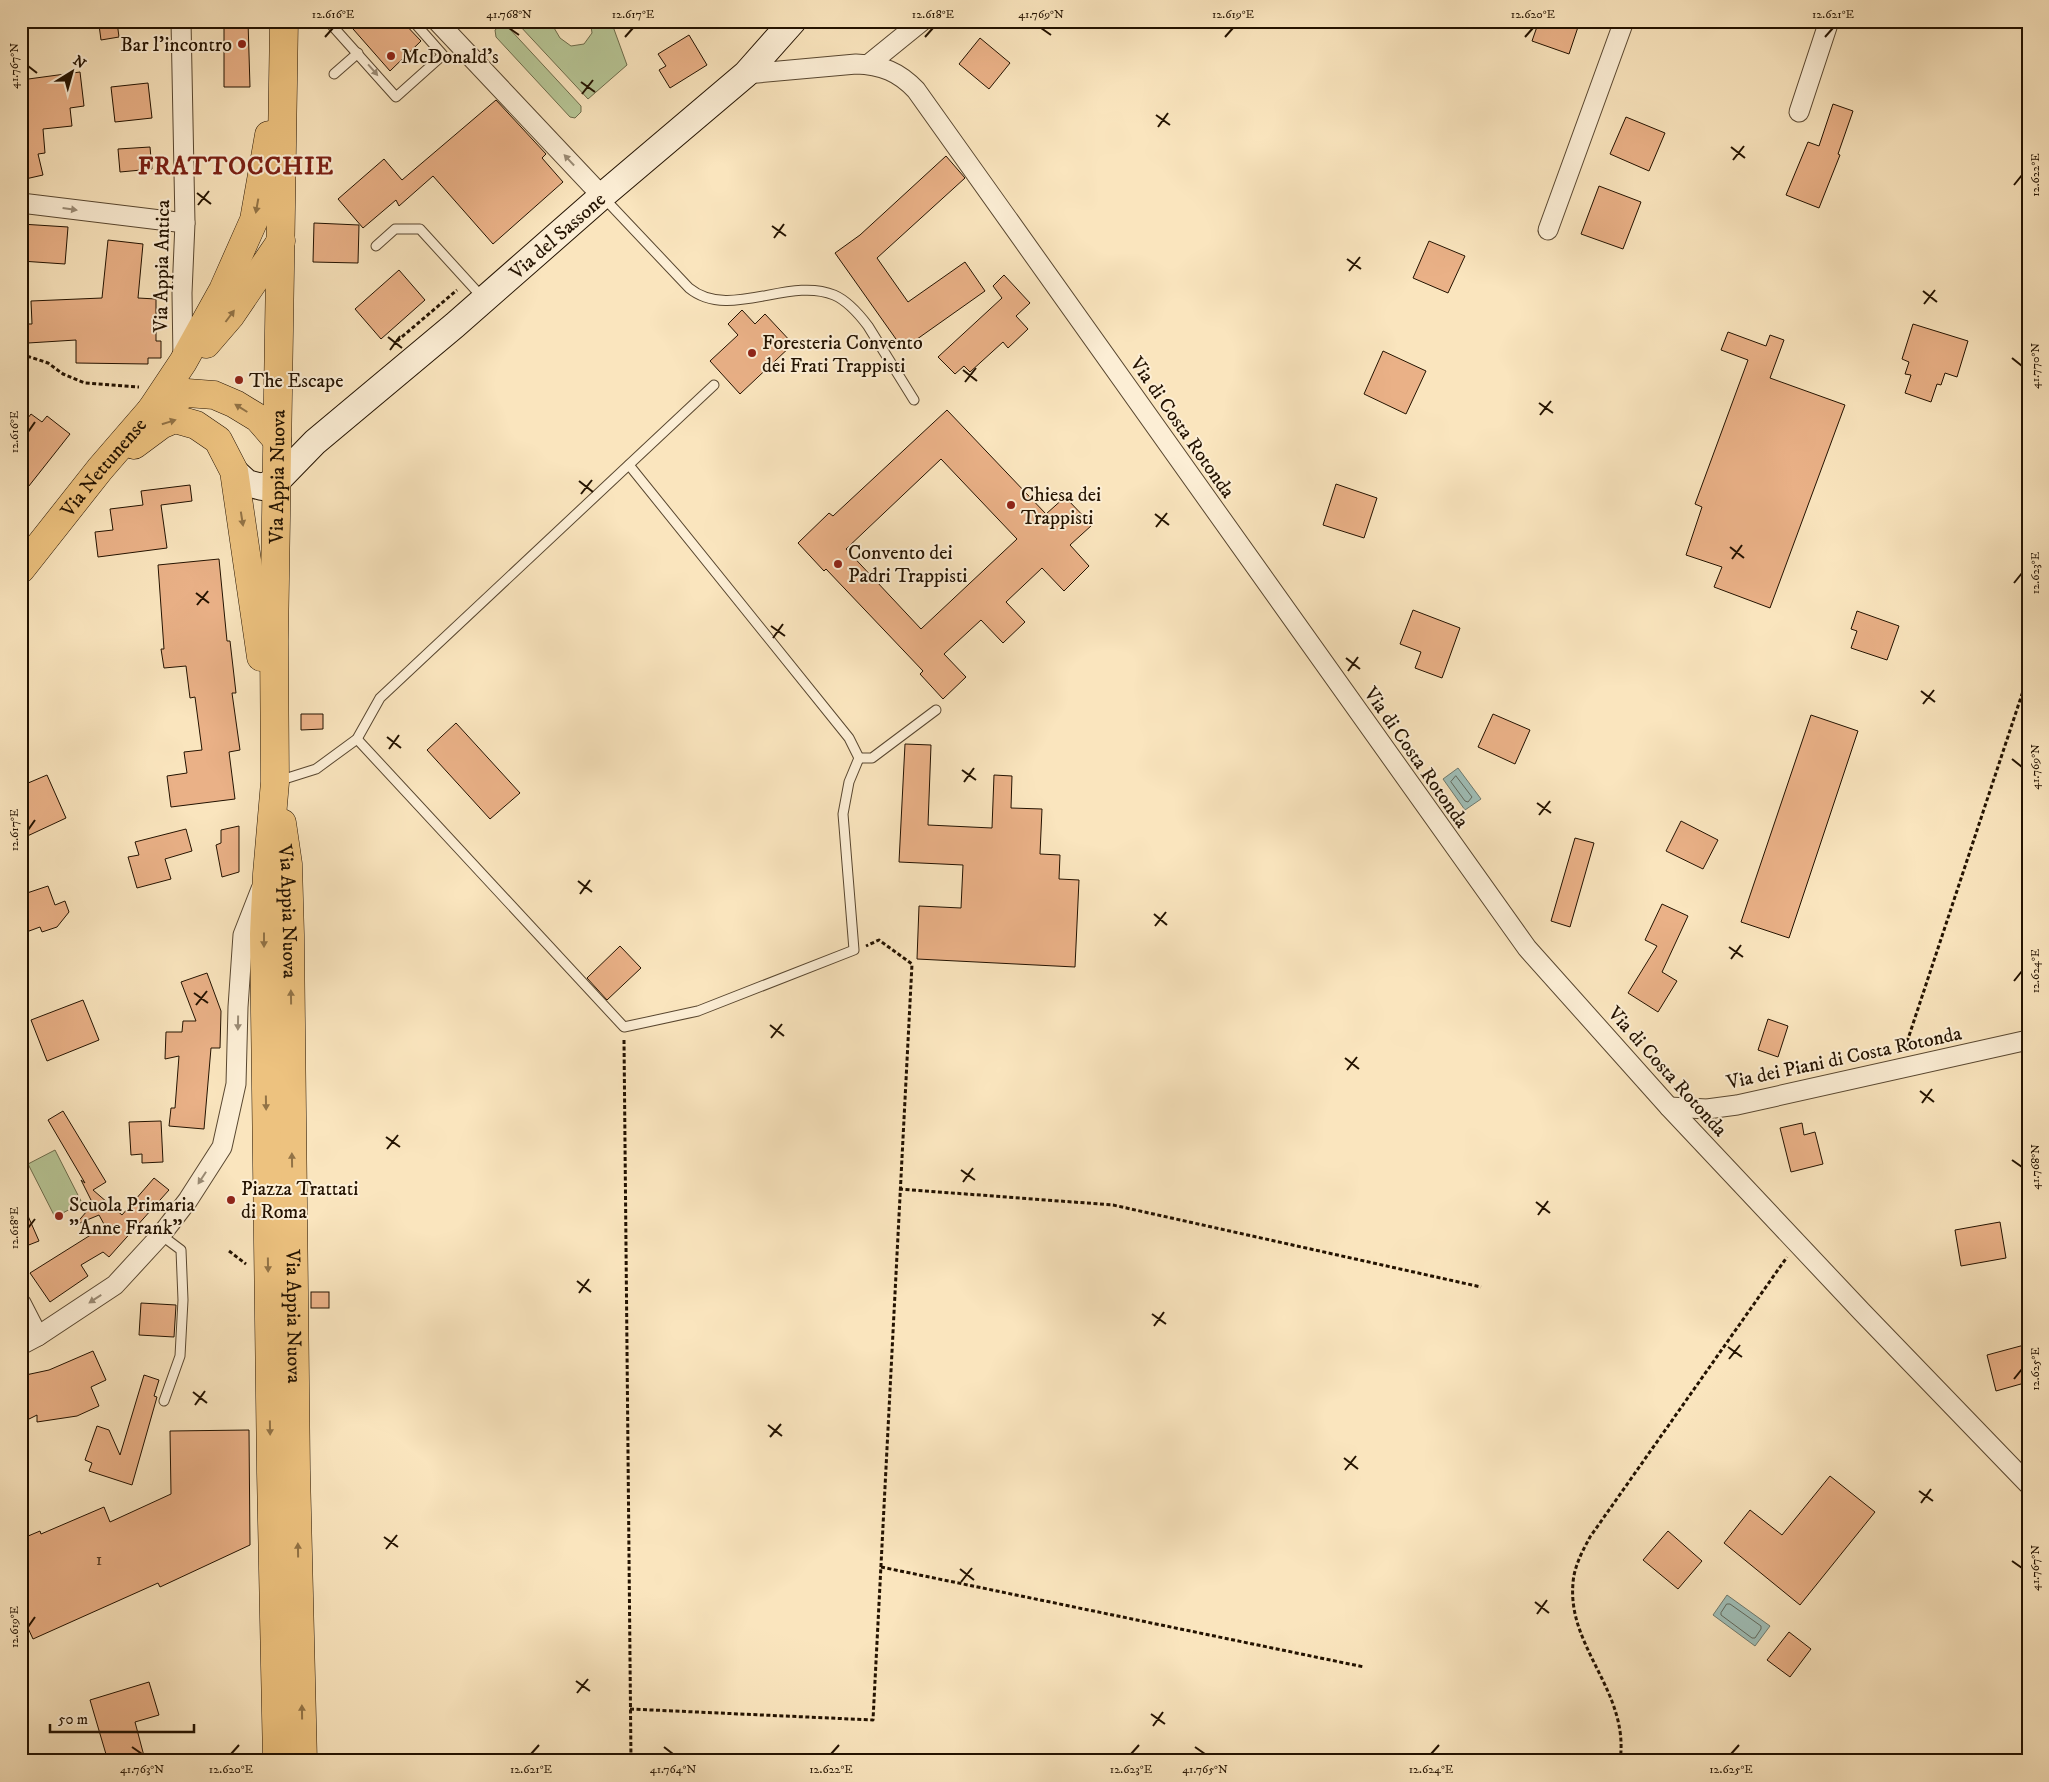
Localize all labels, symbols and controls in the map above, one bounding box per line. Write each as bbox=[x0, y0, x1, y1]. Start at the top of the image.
text: 12.616°E bbox=[312, 7, 355, 22]
text: 41.768°N bbox=[486, 7, 532, 22]
text: 12.617°E bbox=[612, 7, 655, 22]
text: 12.618°E bbox=[912, 7, 955, 22]
text: 41.769°N bbox=[1018, 7, 1064, 22]
text: 12.619°E bbox=[1212, 7, 1255, 22]
text: 12.620°E bbox=[1511, 7, 1556, 22]
text: 12.621°E bbox=[1812, 7, 1855, 22]
place label: Bar l'incontro bbox=[120, 33, 232, 58]
marker: Bar l'incontro bbox=[236, 38, 248, 50]
text: 41.767°N bbox=[7, 43, 22, 89]
place label: McDonald's bbox=[401, 45, 499, 70]
north arrow bbox=[48, 48, 98, 98]
marker: McDonald's bbox=[385, 50, 397, 62]
text: N bbox=[69, 52, 90, 73]
one-way arrow bbox=[367, 64, 379, 76]
district label: FRATTOCCHIE bbox=[138, 151, 334, 182]
text: 12.622°E bbox=[2028, 153, 2043, 197]
one-way arrow bbox=[563, 155, 575, 167]
street label: Via del Sassone bbox=[504, 188, 611, 286]
street label: Via Appia Antica bbox=[149, 199, 176, 334]
one-way arrow bbox=[252, 199, 260, 215]
one-way arrow bbox=[62, 206, 78, 214]
one-way arrow bbox=[225, 309, 235, 323]
place label: Foresteria Convento dei Frati Trappisti bbox=[762, 331, 923, 379]
text: 41.770°N bbox=[2028, 343, 2043, 389]
marker: Foresteria Convento dei Frati Trappisti bbox=[746, 347, 758, 359]
street label: Via di Costa Rotonda bbox=[1123, 352, 1240, 504]
place label: The Escape bbox=[249, 369, 343, 394]
marker: The Escape bbox=[233, 374, 245, 386]
one-way arrow bbox=[234, 403, 247, 412]
street label: Via Appia Nuova bbox=[265, 409, 292, 545]
text: 12.616°E bbox=[7, 410, 22, 453]
street label: Via Nettunense bbox=[55, 413, 153, 523]
one-way arrow bbox=[162, 418, 177, 426]
place label: Chiesa dei Trappisti bbox=[1021, 483, 1101, 531]
marker: Chiesa dei Trappisti bbox=[1005, 499, 1017, 511]
one-way arrow bbox=[238, 511, 246, 527]
place label: Convento dei Padri Trappisti bbox=[848, 541, 967, 589]
text: 12.623°E bbox=[2028, 551, 2043, 594]
marker: Convento dei Padri Trappisti bbox=[832, 558, 844, 570]
street label: Via di Costa Rotonda bbox=[1357, 682, 1474, 834]
text: 41.769°N bbox=[2028, 744, 2043, 790]
text: 12.617°E bbox=[7, 808, 22, 851]
street label: Via Appia Nuova bbox=[271, 842, 301, 979]
one-way arrow bbox=[260, 933, 268, 949]
text: 12.624°E bbox=[2028, 948, 2043, 993]
one-way arrow bbox=[287, 989, 295, 1005]
street label: Via di Costa Rotonda bbox=[1601, 1001, 1732, 1143]
one-way arrow bbox=[234, 1015, 242, 1031]
street label: Via dei Piani di Costa Rotonda bbox=[1724, 1021, 1965, 1096]
one-way arrow bbox=[262, 1095, 270, 1111]
text: 41.768°N bbox=[2028, 1144, 2043, 1190]
one-way arrow bbox=[288, 1151, 296, 1167]
one-way arrow bbox=[197, 1172, 207, 1185]
place label: Piazza Trattati di Roma bbox=[241, 1177, 358, 1225]
place label: Scuola Primaria "Anne Frank" bbox=[69, 1193, 196, 1241]
marker: Piazza Trattati di Roma bbox=[225, 1194, 237, 1206]
text: 12.618°E bbox=[7, 1206, 22, 1249]
marker: Scuola Primaria "Anne Frank" bbox=[53, 1210, 65, 1222]
street label: Via Appia Nuova bbox=[280, 1248, 306, 1384]
one-way arrow bbox=[264, 1258, 272, 1274]
one-way arrow bbox=[88, 1294, 101, 1303]
text: 12.625°E bbox=[2028, 1347, 2043, 1391]
one-way arrow bbox=[266, 1420, 274, 1436]
one-way arrow bbox=[293, 1541, 301, 1557]
text: 41.767°N bbox=[2028, 1545, 2043, 1591]
house number: 1 bbox=[96, 1549, 102, 1571]
text: 12.619°E bbox=[7, 1605, 22, 1648]
scale bar bbox=[50, 1702, 194, 1734]
one-way arrow bbox=[298, 1704, 306, 1720]
text: 50 m bbox=[58, 1710, 88, 1729]
text: 41.763°N bbox=[120, 1762, 164, 1777]
text: 12.620°E bbox=[209, 1762, 254, 1777]
text: 12.621°E bbox=[510, 1762, 553, 1777]
text: 41.764°N bbox=[650, 1762, 696, 1777]
text: 12.622°E bbox=[809, 1762, 853, 1777]
text: 12.623°E bbox=[1110, 1762, 1153, 1777]
text: 41.765°N bbox=[1182, 1762, 1228, 1777]
text: 12.624°E bbox=[1409, 1762, 1454, 1777]
text: 12.625°E bbox=[1709, 1762, 1753, 1777]

